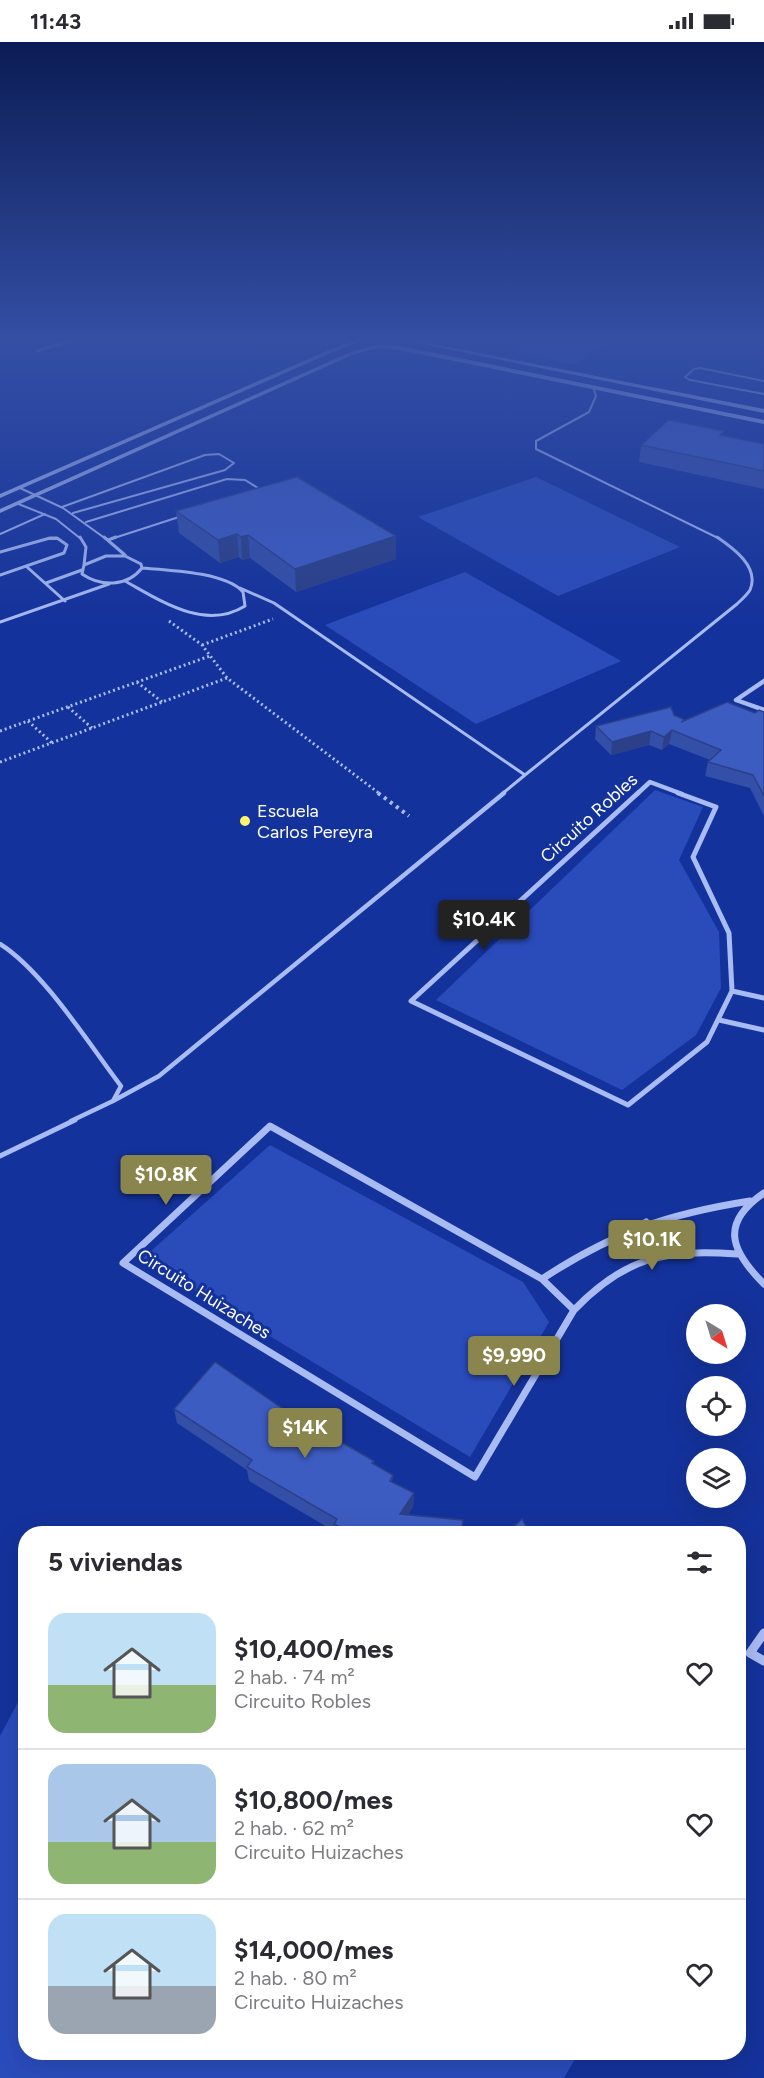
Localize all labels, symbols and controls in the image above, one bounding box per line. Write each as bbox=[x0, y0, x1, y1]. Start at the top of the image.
text: 11:43 bbox=[30, 8, 81, 35]
street label: Circuito Robles bbox=[536, 769, 642, 867]
place label: Escuela Carlos Pereyra bbox=[257, 800, 373, 843]
marker: Escuela Carlos Pereyra bbox=[238, 814, 252, 828]
pin: $10.4K bbox=[435, 900, 533, 951]
text: $10.4K bbox=[452, 907, 516, 931]
pin: $10.8K bbox=[117, 1155, 215, 1206]
text: $10.8K bbox=[135, 1162, 198, 1186]
pin: $10.1K bbox=[603, 1220, 701, 1271]
text: $10.1K bbox=[622, 1227, 682, 1251]
street label: Circuito Huizaches bbox=[133, 1244, 275, 1344]
north arrow bbox=[686, 1304, 746, 1364]
map controls bbox=[686, 1304, 746, 1508]
pin: $9,990 bbox=[465, 1336, 563, 1387]
text: $9,990 bbox=[482, 1343, 546, 1367]
button: locate bbox=[686, 1376, 746, 1436]
pin: $14K bbox=[269, 1408, 341, 1459]
text: $14K bbox=[282, 1415, 328, 1439]
button: layers bbox=[686, 1448, 746, 1508]
text: 5 viviendas bbox=[48, 1546, 182, 1578]
icon: filters bbox=[683, 1546, 716, 1579]
text: $10,400/mes bbox=[234, 1633, 393, 1665]
icon: home bbox=[96, 1637, 168, 1709]
icon: heart bbox=[683, 1657, 716, 1690]
text: 2 hab. · 74 m² bbox=[234, 1665, 355, 1689]
text: Circuito Robles bbox=[234, 1689, 371, 1713]
text: $10,800/mes bbox=[234, 1784, 393, 1816]
icon: home bbox=[96, 1788, 168, 1860]
icon: heart bbox=[683, 1808, 716, 1841]
text: 2 hab. · 62 m² bbox=[234, 1816, 354, 1840]
text: Circuito Huizaches bbox=[234, 1840, 404, 1864]
text: $14,000/mes bbox=[234, 1934, 393, 1966]
icon: home bbox=[96, 1938, 168, 2010]
icon: heart bbox=[683, 1958, 716, 1991]
text: 2 hab. · 80 m² bbox=[234, 1966, 357, 1990]
text: Circuito Huizaches bbox=[234, 1990, 404, 2014]

